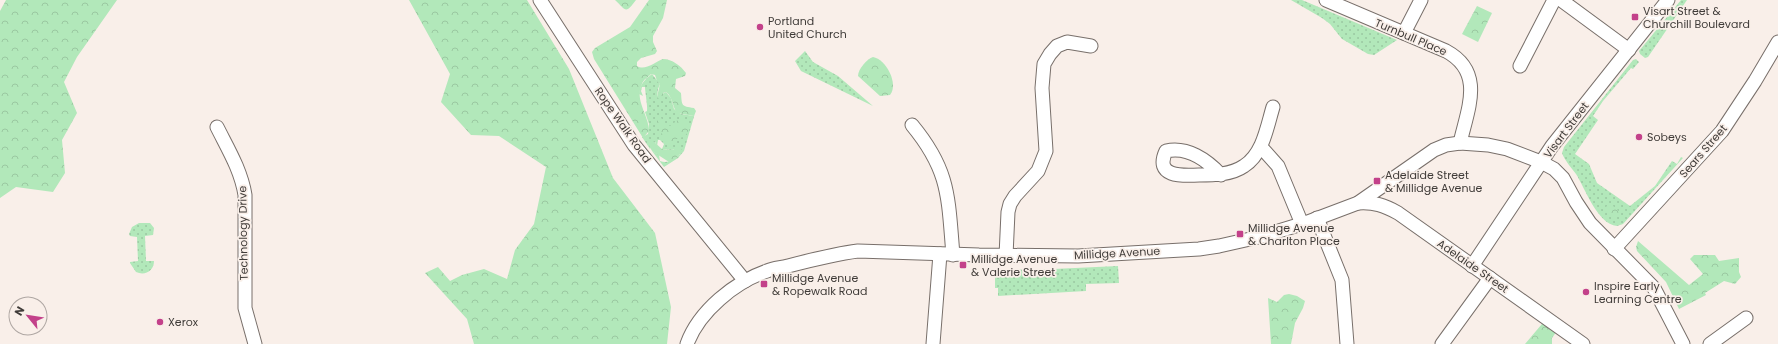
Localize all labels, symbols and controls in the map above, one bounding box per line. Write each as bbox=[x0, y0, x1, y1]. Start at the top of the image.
place label: Visart Street & Churchill Boulevard bbox=[1643, 3, 1750, 32]
marker: Visart Street & Churchill Boulevard bbox=[1630, 12, 1640, 22]
place label: Portland United Church bbox=[768, 13, 847, 42]
street label: Turnbull Place bbox=[1372, 15, 1450, 59]
marker: Portland United Church bbox=[755, 22, 765, 32]
street label: Rope Walk Road bbox=[591, 84, 655, 166]
street label: Visart Street bbox=[1540, 99, 1592, 161]
street label: Sears Street bbox=[1675, 121, 1731, 181]
place label: Sobeys bbox=[1647, 129, 1687, 145]
marker: Sobeys bbox=[1634, 132, 1644, 142]
place label: Adelaide Street & Millidge Avenue bbox=[1385, 167, 1482, 196]
marker: Adelaide Street & Millidge Avenue bbox=[1372, 176, 1382, 186]
street label: Technology Drive bbox=[234, 185, 252, 280]
place label: Millidge Avenue & Charlton Place bbox=[1248, 220, 1340, 249]
marker: Millidge Avenue & Charlton Place bbox=[1235, 229, 1245, 239]
street label: Adelaide Street bbox=[1434, 235, 1512, 297]
street label: Millidge Avenue bbox=[1074, 243, 1161, 263]
place label: Millidge Avenue & Valerie Street bbox=[971, 251, 1057, 280]
marker: Millidge Avenue & Valerie Street bbox=[958, 260, 968, 270]
place label: Millidge Avenue & Ropewalk Road bbox=[772, 270, 867, 299]
place label: Inspire Early Learning Centre bbox=[1594, 278, 1682, 307]
marker: Millidge Avenue & Ropewalk Road bbox=[759, 279, 769, 289]
marker: Inspire Early Learning Centre bbox=[1581, 287, 1591, 297]
north arrow bbox=[8, 296, 48, 336]
text: N bbox=[10, 303, 28, 319]
place label: Xerox bbox=[168, 314, 199, 330]
marker: Xerox bbox=[155, 317, 165, 327]

